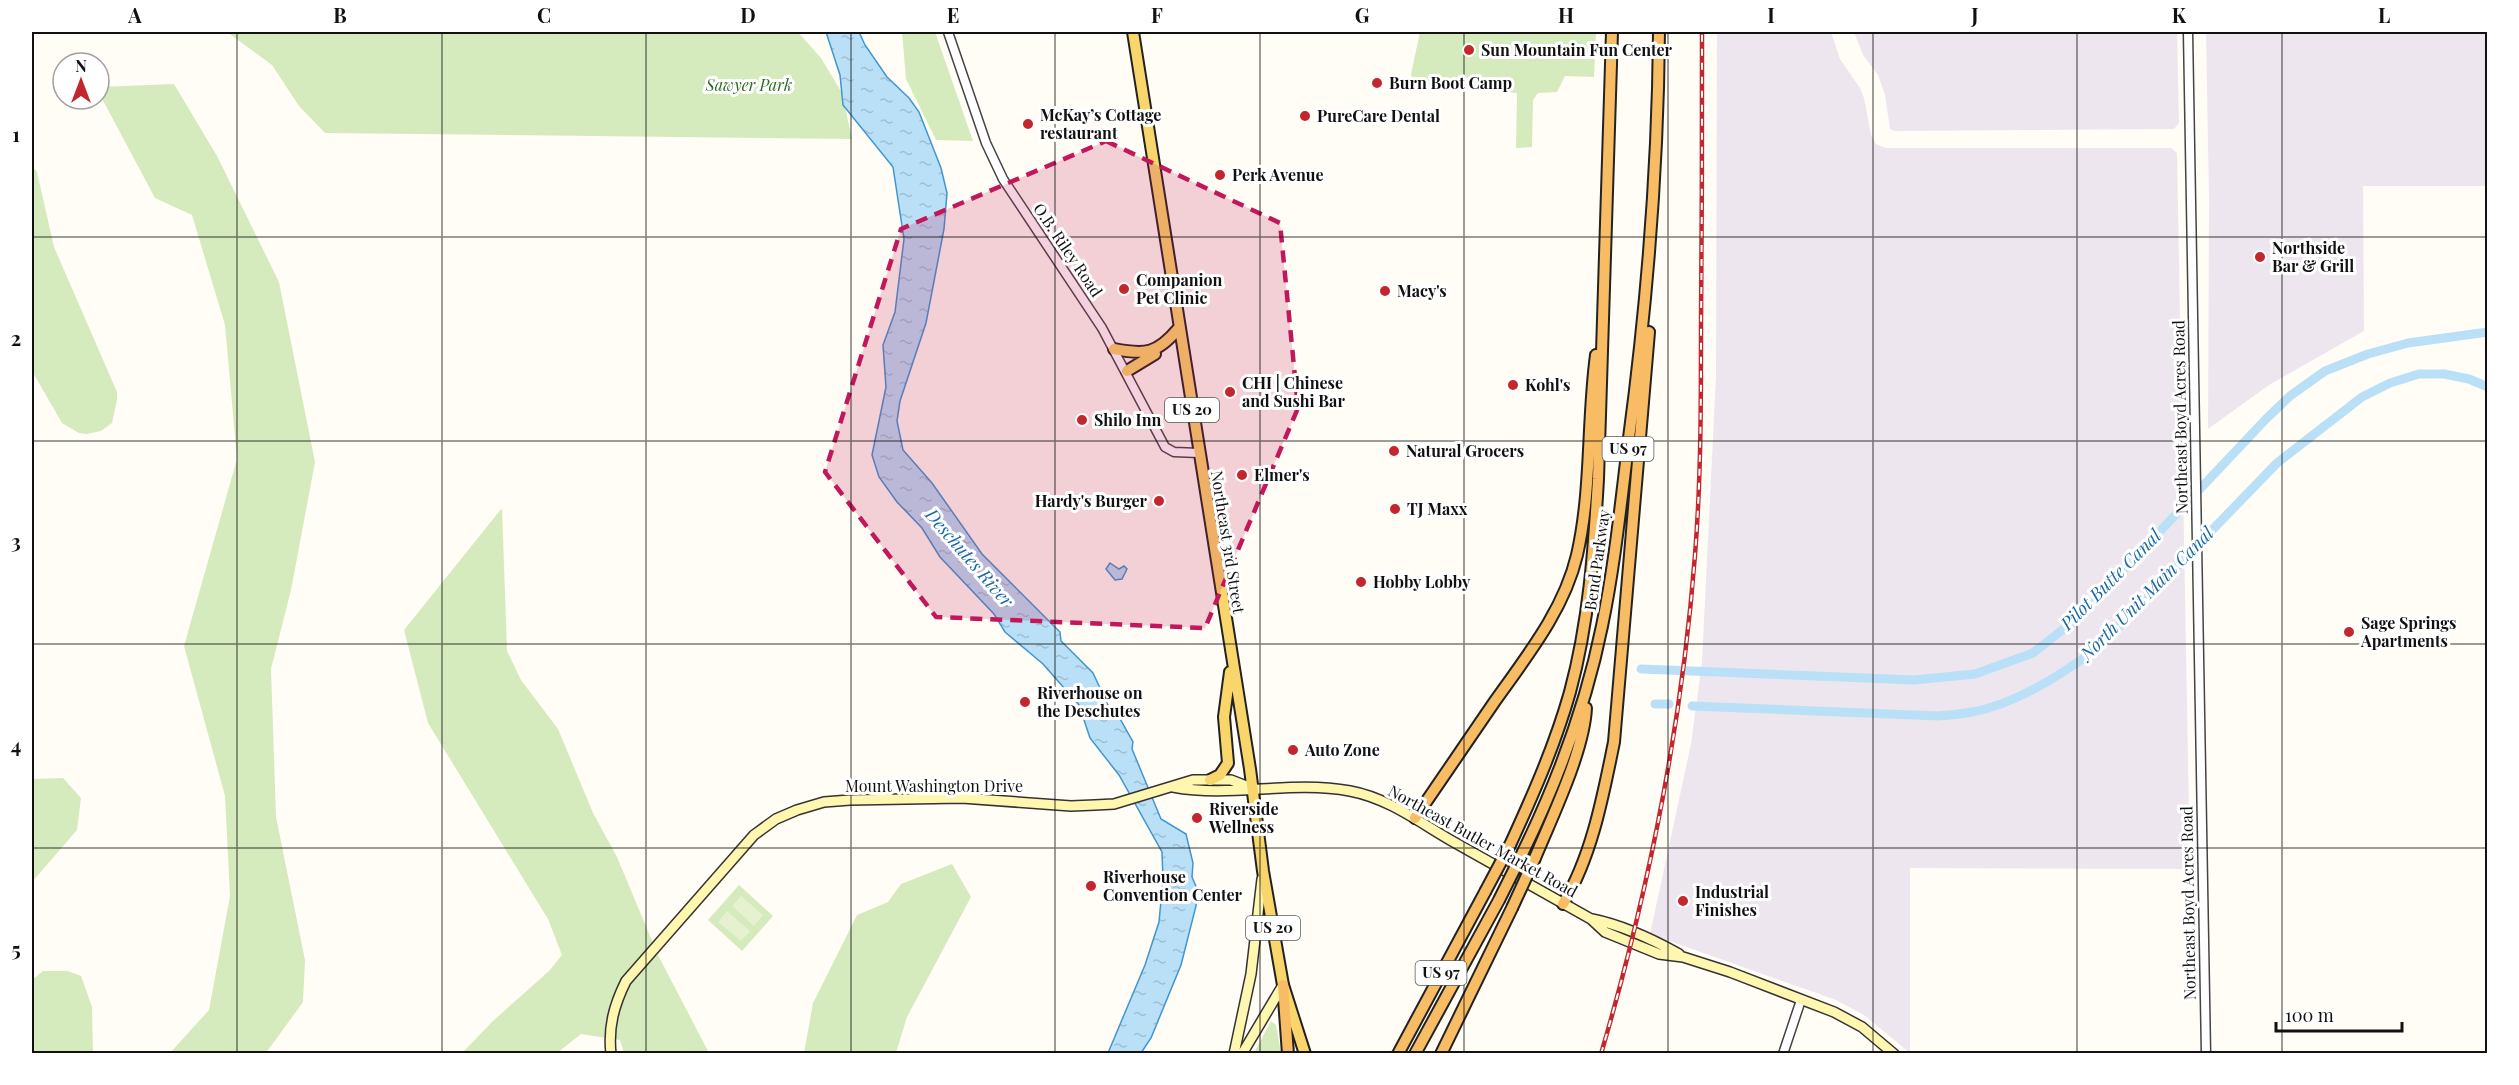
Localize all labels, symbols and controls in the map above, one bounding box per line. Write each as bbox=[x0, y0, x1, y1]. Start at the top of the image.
text: A bbox=[127, 1, 142, 28]
text: B bbox=[333, 1, 347, 28]
text: C bbox=[537, 1, 551, 28]
text: D bbox=[740, 1, 756, 28]
text: E bbox=[947, 1, 959, 28]
text: F bbox=[1151, 1, 1163, 28]
text: G bbox=[1355, 1, 1370, 28]
text: H bbox=[1558, 1, 1574, 28]
text: I bbox=[1767, 1, 1775, 28]
text: J bbox=[1970, 1, 1979, 28]
text: K bbox=[2172, 1, 2187, 28]
text: L bbox=[2378, 1, 2390, 28]
place label: Sun Mountain Fun Center bbox=[1481, 39, 1673, 60]
marker: Sun Mountain Fun Center bbox=[1462, 43, 1476, 57]
north arrow bbox=[51, 51, 111, 111]
text: N bbox=[75, 55, 87, 76]
place label: Burn Boot Camp bbox=[1389, 72, 1512, 93]
park label: Sawyer Park bbox=[705, 74, 792, 95]
marker: Burn Boot Camp bbox=[1370, 76, 1384, 90]
place label: McKay’s Cottage restaurant bbox=[1040, 104, 1161, 143]
place label: PureCare Dental bbox=[1317, 105, 1440, 126]
marker: PureCare Dental bbox=[1298, 109, 1312, 123]
marker: McKay’s Cottage restaurant bbox=[1021, 117, 1035, 131]
text: 1 bbox=[12, 120, 20, 147]
place label: Perk Avenue bbox=[1232, 164, 1324, 185]
marker: Perk Avenue bbox=[1213, 168, 1227, 182]
street label: O.B. Riley Road bbox=[1029, 199, 1108, 301]
place label: Northside Bar & Grill bbox=[2272, 237, 2354, 276]
marker: Northside Bar & Grill bbox=[2253, 250, 2267, 264]
place label: Companion Pet Clinic bbox=[1136, 269, 1223, 308]
place label: Macy's bbox=[1397, 280, 1447, 301]
marker: Companion Pet Clinic bbox=[1117, 282, 1131, 296]
marker: Macy's bbox=[1378, 284, 1392, 298]
street label: Northeast Boyd Acres Road bbox=[2167, 320, 2192, 514]
text: 2 bbox=[11, 324, 21, 351]
place label: CHI | Chinese and Sushi Bar bbox=[1242, 372, 1345, 411]
place label: Kohl's bbox=[1525, 374, 1570, 395]
marker: Kohl's bbox=[1506, 378, 1520, 392]
marker: CHI | Chinese and Sushi Bar bbox=[1223, 385, 1237, 399]
road number: US 20 bbox=[1165, 398, 1219, 422]
place label: Shilo Inn bbox=[1094, 409, 1161, 430]
marker: Shilo Inn bbox=[1075, 413, 1089, 427]
road number: US 97 bbox=[1602, 437, 1654, 461]
place label: Natural Grocers bbox=[1406, 440, 1524, 461]
marker: Natural Grocers bbox=[1387, 444, 1401, 458]
place label: Elmer's bbox=[1254, 464, 1310, 485]
marker: Elmer's bbox=[1235, 468, 1249, 482]
street label: Northeast 3rd Street bbox=[1207, 469, 1250, 615]
place label: Hardy's Burger bbox=[1035, 490, 1148, 511]
marker: Hardy's Burger bbox=[1152, 494, 1166, 508]
place label: TJ Maxx bbox=[1407, 498, 1468, 519]
water label: Deschutes River bbox=[920, 502, 1020, 613]
marker: TJ Maxx bbox=[1388, 502, 1402, 516]
street label: Bend Parkway bbox=[1579, 508, 1614, 612]
water label: North Unit Main Canal bbox=[2073, 521, 2219, 667]
water label: Pilot Butte Canal bbox=[2054, 523, 2167, 636]
text: 3 bbox=[11, 527, 21, 554]
place label: Hobby Lobby bbox=[1373, 571, 1471, 592]
marker: Hobby Lobby bbox=[1354, 575, 1368, 589]
place label: Sage Springs Apartments bbox=[2360, 612, 2456, 651]
marker: Sage Springs Apartments bbox=[2342, 625, 2356, 639]
place label: Riverhouse on the Deschutes bbox=[1036, 682, 1143, 721]
marker: Riverhouse on the Deschutes bbox=[1018, 695, 1032, 709]
text: 4 bbox=[11, 731, 21, 758]
place label: Auto Zone bbox=[1304, 739, 1380, 760]
marker: Auto Zone bbox=[1286, 743, 1300, 757]
street label: Mount Washington Drive bbox=[845, 775, 1023, 796]
street label: Northeast Butler Market Road bbox=[1385, 780, 1582, 902]
place label: Riverside Wellness bbox=[1208, 798, 1278, 837]
street label: Northeast Boyd Acres Road bbox=[2175, 806, 2200, 1000]
marker: Riverside Wellness bbox=[1190, 811, 1204, 825]
place label: Riverhouse Convention Center bbox=[1103, 866, 1243, 905]
marker: Riverhouse Convention Center bbox=[1084, 879, 1098, 893]
place label: Industrial Finishes bbox=[1695, 881, 1769, 920]
marker: Industrial Finishes bbox=[1676, 894, 1690, 908]
road number: US 20 bbox=[1246, 916, 1300, 940]
text: 5 bbox=[11, 935, 21, 962]
road number: US 97 bbox=[1416, 961, 1466, 985]
scale bar bbox=[2276, 995, 2402, 1033]
text: 100 m bbox=[2285, 1003, 2334, 1027]

